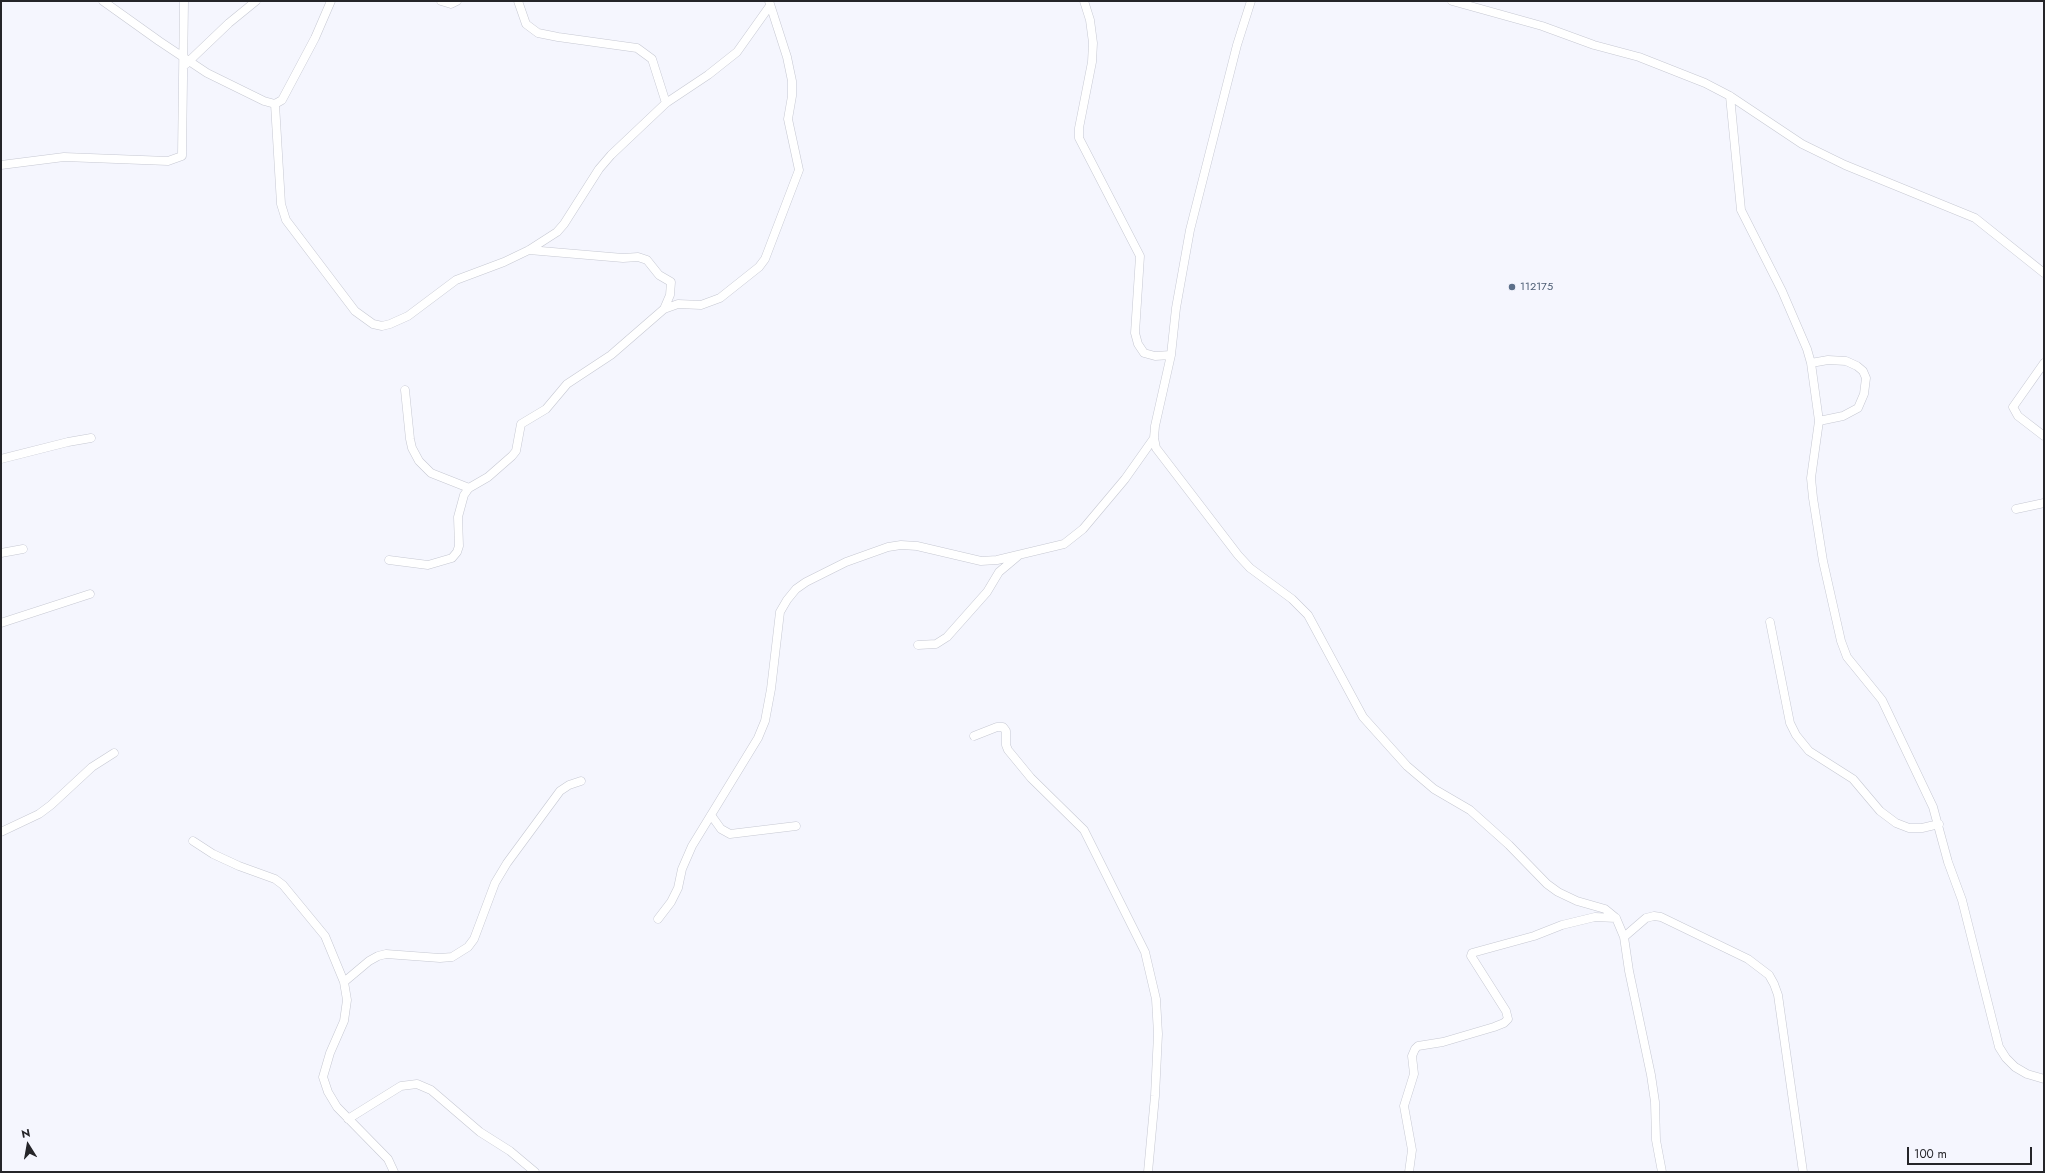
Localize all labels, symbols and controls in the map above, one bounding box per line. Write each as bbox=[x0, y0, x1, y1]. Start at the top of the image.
place label: 112175 bbox=[1520, 280, 1553, 294]
marker: 112175 bbox=[1507, 282, 1517, 292]
north arrow bbox=[8, 1125, 48, 1165]
text: N bbox=[20, 1125, 32, 1142]
scale bar bbox=[1909, 1139, 2034, 1165]
text: 100 m bbox=[1914, 1145, 1947, 1163]

